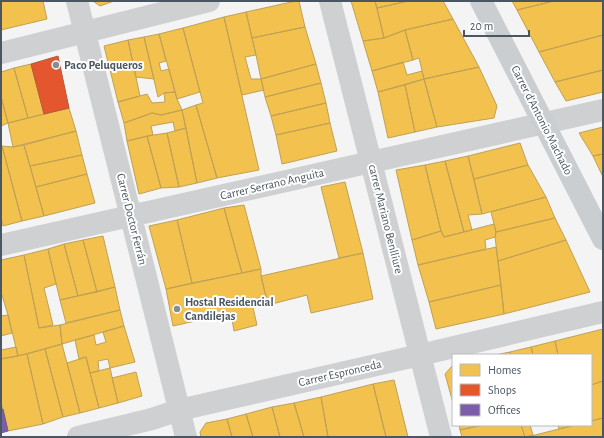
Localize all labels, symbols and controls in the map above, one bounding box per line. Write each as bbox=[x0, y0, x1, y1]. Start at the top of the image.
scale bar bbox=[464, 12, 529, 38]
text: 20 m bbox=[470, 20, 493, 32]
place label: Paco Peluqueros bbox=[64, 59, 143, 71]
marker: Paco Peluqueros bbox=[51, 60, 61, 70]
street label: Carrer d'Antonio Machado bbox=[509, 63, 575, 177]
street label: carrer Mariano Benlliure bbox=[367, 163, 405, 275]
street label: Carrer Serrano Anguita bbox=[219, 166, 325, 202]
street label: Carrer Doctor Ferrán bbox=[115, 172, 149, 266]
place label: Hostal Residencial Candilejas bbox=[185, 296, 274, 323]
marker: Hostal Residencial Candilejas bbox=[172, 304, 182, 314]
legend bbox=[452, 354, 592, 426]
street label: Carrer Espronceda bbox=[297, 358, 383, 388]
text: Homes bbox=[488, 364, 521, 376]
text: Shops bbox=[488, 384, 516, 396]
text: Offices bbox=[488, 404, 521, 416]

